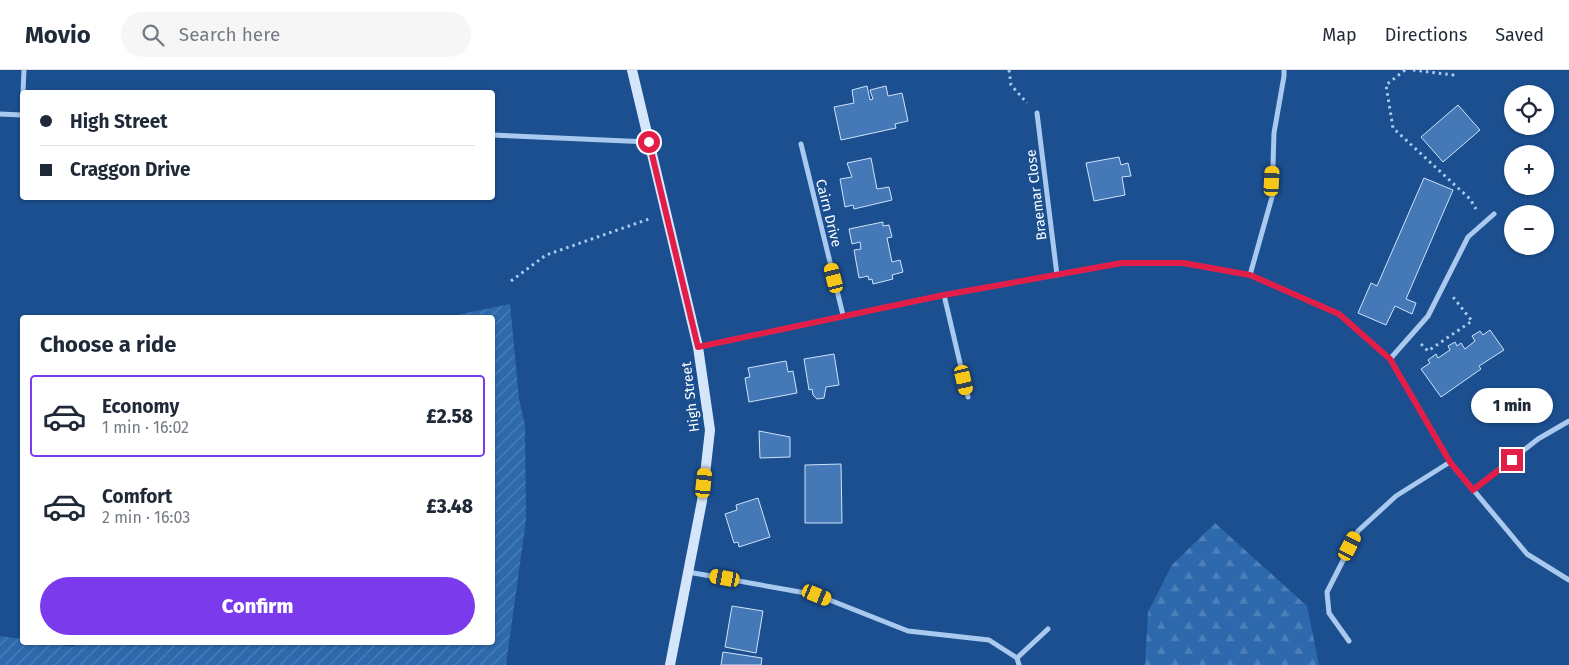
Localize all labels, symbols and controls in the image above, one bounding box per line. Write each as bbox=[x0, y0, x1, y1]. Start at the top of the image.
search box bbox=[121, 12, 471, 57]
text: Movio bbox=[25, 21, 91, 49]
icon: search bbox=[139, 21, 167, 49]
text: Search here bbox=[179, 23, 280, 46]
text: Map bbox=[1322, 24, 1357, 46]
text: Directions bbox=[1385, 24, 1467, 46]
text: Saved bbox=[1495, 24, 1544, 46]
map controls bbox=[1504, 85, 1554, 255]
button: locate bbox=[1504, 85, 1554, 135]
text: High Street bbox=[70, 110, 168, 133]
route start bbox=[638, 131, 660, 153]
button: + bbox=[1504, 145, 1554, 195]
street label: Braemar Close bbox=[1022, 149, 1051, 241]
text: Craggon Drive bbox=[70, 158, 190, 181]
car bbox=[1263, 166, 1280, 196]
street label: Cairn Drive bbox=[812, 177, 845, 249]
button: − bbox=[1504, 205, 1554, 255]
car bbox=[823, 262, 844, 294]
text: Choose a ride bbox=[40, 331, 176, 358]
street label: High Street bbox=[678, 360, 703, 433]
car bbox=[953, 364, 974, 396]
callout: 1 min bbox=[1471, 388, 1553, 422]
icon: car bbox=[42, 394, 87, 439]
text: Economy bbox=[102, 395, 179, 418]
text: 1 min bbox=[1493, 396, 1531, 415]
text: £2.58 bbox=[426, 405, 473, 428]
text: 1 min · 16:02 bbox=[102, 418, 189, 437]
route end bbox=[1501, 449, 1523, 471]
car bbox=[694, 467, 713, 499]
icon: car bbox=[42, 484, 87, 529]
text: Comfort bbox=[102, 485, 172, 508]
text: £3.48 bbox=[426, 495, 473, 518]
text: 2 min · 16:03 bbox=[102, 508, 190, 527]
car bbox=[1336, 529, 1363, 563]
car bbox=[708, 568, 741, 588]
button: Confirm bbox=[40, 577, 475, 635]
car bbox=[800, 582, 833, 608]

